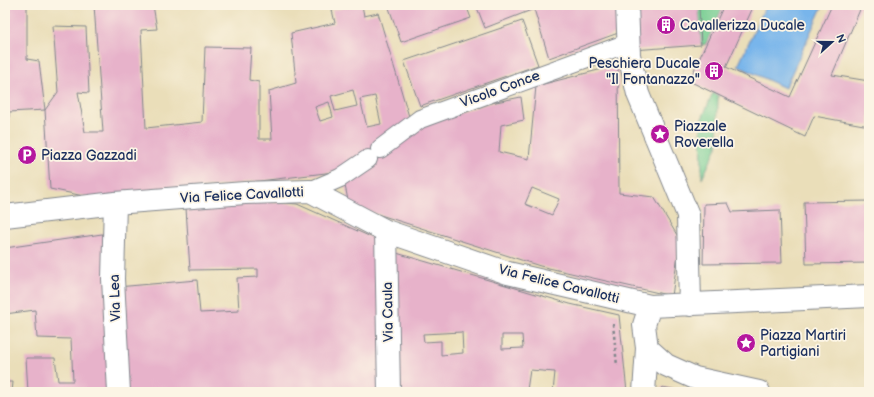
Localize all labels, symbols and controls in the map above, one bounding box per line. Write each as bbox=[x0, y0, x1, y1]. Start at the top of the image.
building icon: Cavallerizza Ducale bbox=[655, 14, 677, 36]
place label: Cavallerizza Ducale bbox=[680, 17, 805, 34]
north arrow bbox=[812, 22, 852, 62]
text: N bbox=[833, 32, 848, 45]
place label: Peschiera Ducale "Il Fontanazzo" bbox=[589, 55, 700, 88]
building icon: Peschiera Ducale "Il Fontanazzo" bbox=[703, 60, 725, 82]
street label: Vicolo Conce bbox=[458, 67, 542, 111]
place label: Piazzale Roverella bbox=[674, 118, 734, 151]
place icon: Piazzale Roverella bbox=[649, 123, 671, 145]
parking icon: Piazza Gazzadi bbox=[16, 144, 38, 166]
place label: Piazza Gazzadi bbox=[41, 147, 137, 164]
street label: Via Felice Cavallotti bbox=[180, 183, 304, 207]
street label: Via Felice Cavallotti bbox=[497, 261, 621, 307]
street label: Via Lea bbox=[106, 274, 124, 322]
street label: Via Caula bbox=[379, 282, 397, 342]
place label: Piazza Martiri Partigiani bbox=[760, 327, 846, 360]
place icon: Piazza Martiri Partigiani bbox=[735, 332, 757, 354]

